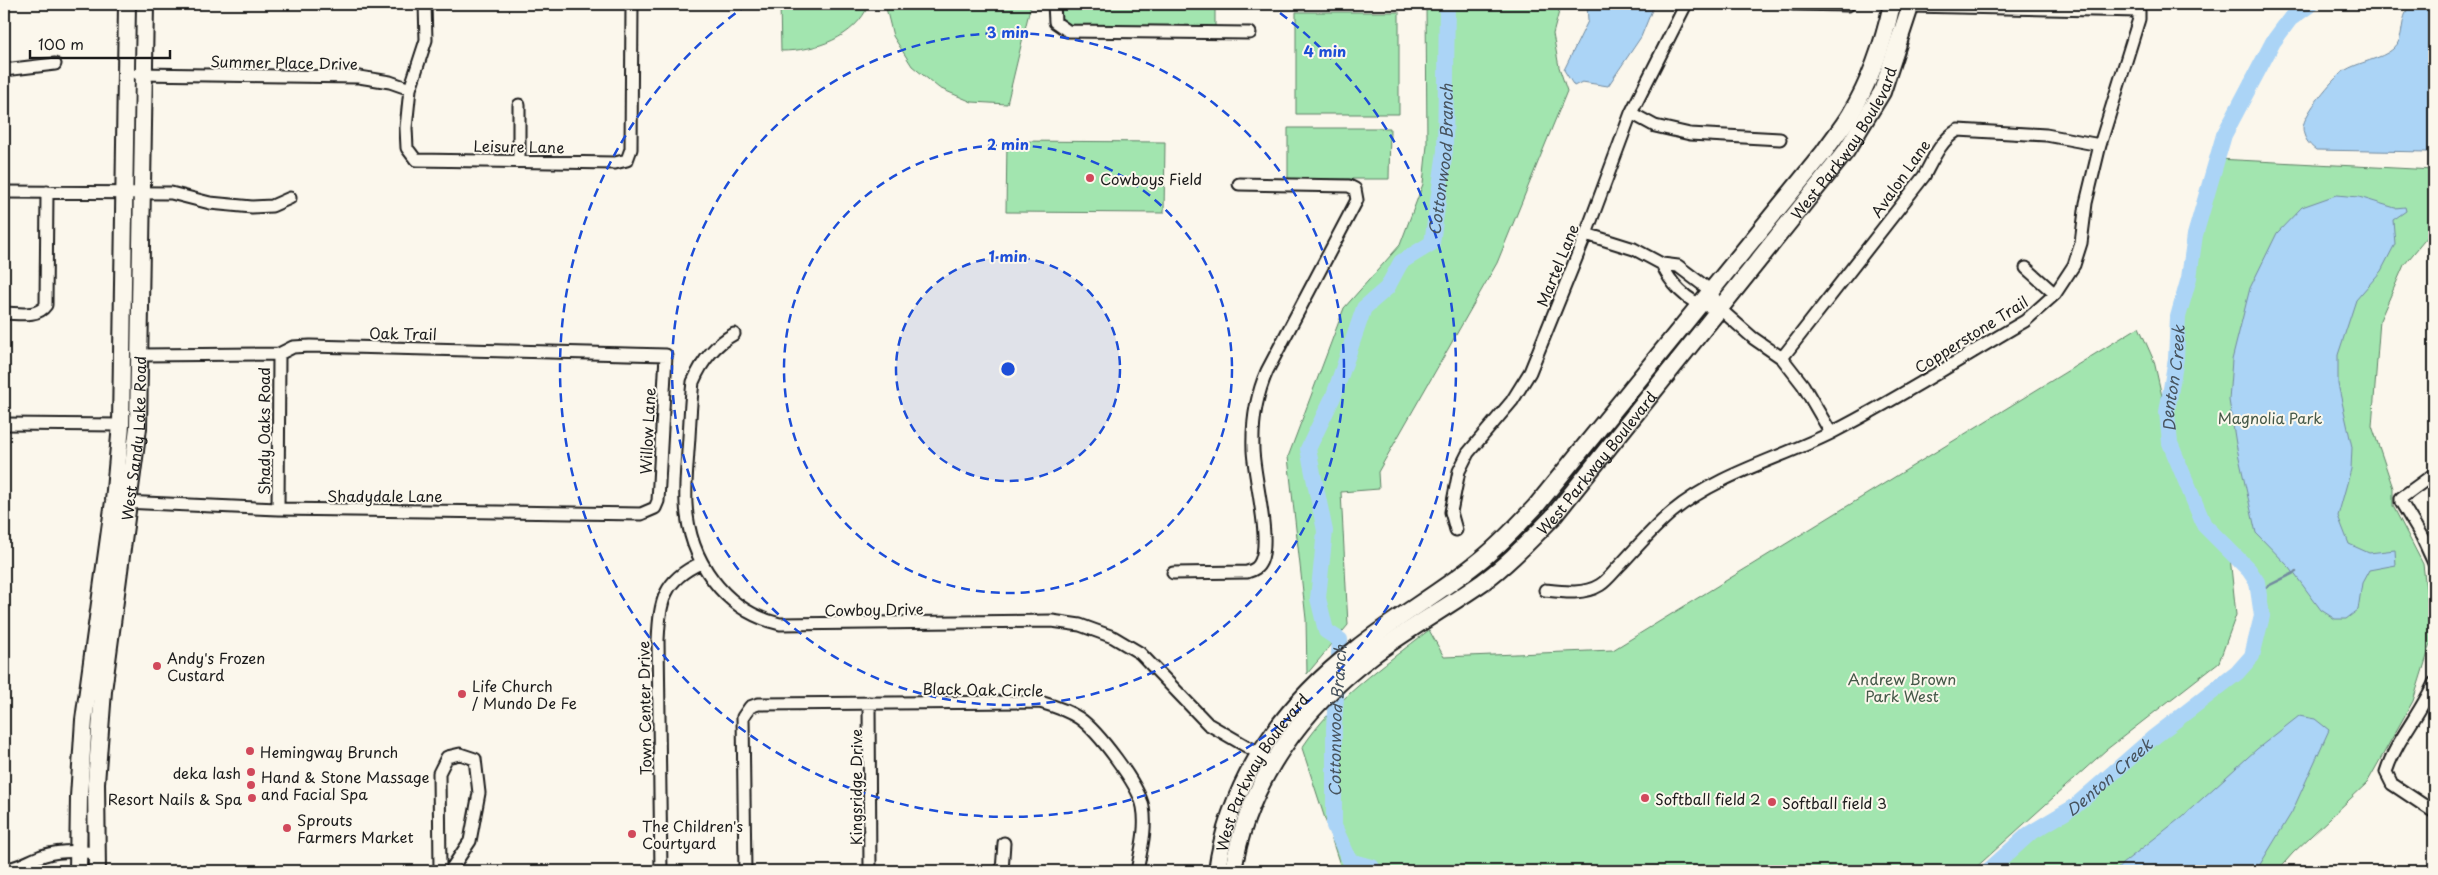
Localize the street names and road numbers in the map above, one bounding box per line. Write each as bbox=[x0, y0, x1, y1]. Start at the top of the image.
street label: Summer Place Drive bbox=[210, 49, 358, 75]
street label: West Parkway Boulevard bbox=[1784, 64, 1901, 224]
street label: Leisure Lane bbox=[473, 134, 565, 158]
street label: Avalon Lane bbox=[1865, 134, 1935, 222]
street label: Martel Lane bbox=[1530, 220, 1584, 310]
street label: Copperstone Trail bbox=[1910, 290, 2032, 378]
street label: Oak Trail bbox=[369, 321, 437, 345]
street label: West Sandy Lake Road bbox=[114, 356, 151, 522]
street label: Shady Oaks Road bbox=[252, 367, 275, 495]
street label: West Parkway Boulevard bbox=[1531, 386, 1661, 539]
street label: Willow Lane bbox=[633, 387, 661, 475]
street label: Shadydale Lane bbox=[327, 484, 443, 507]
street label: Cowboy Drive bbox=[824, 597, 924, 621]
street label: Town Center Drive bbox=[631, 641, 657, 775]
street label: Black Oak Circle bbox=[922, 676, 1044, 702]
street label: West Parkway Boulevard bbox=[1209, 687, 1313, 854]
street label: Kingsridge Drive bbox=[844, 729, 867, 845]

